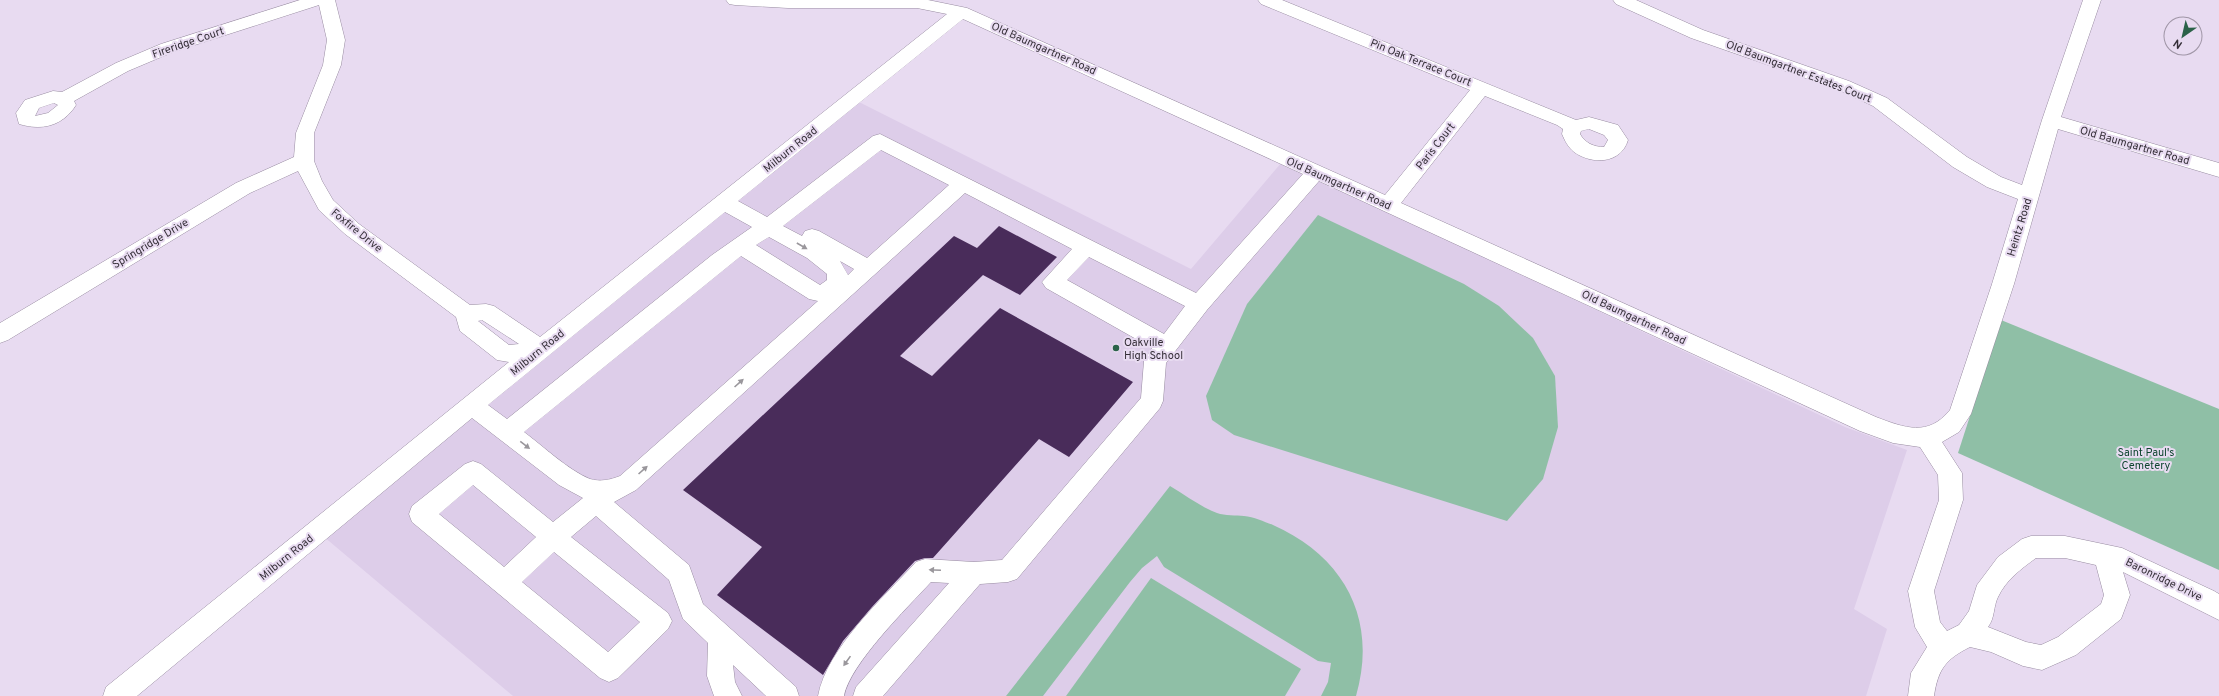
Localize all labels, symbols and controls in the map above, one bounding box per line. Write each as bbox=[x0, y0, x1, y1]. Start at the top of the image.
north arrow bbox=[2163, 16, 2203, 56]
street label: Old Baumgartner Road bbox=[989, 19, 1098, 78]
street label: Fireridge Court bbox=[151, 24, 226, 62]
text: N bbox=[2171, 35, 2185, 51]
street label: Pin Oak Terrace Court bbox=[1368, 36, 1473, 90]
street label: Old Baumgartner Estates Court bbox=[1724, 38, 1874, 106]
street label: Paris Court bbox=[1413, 120, 1458, 173]
street label: Milburn Road bbox=[761, 124, 820, 176]
street label: Old Baumgartner Road bbox=[2078, 124, 2191, 168]
street label: Old Baumgartner Road bbox=[1284, 154, 1393, 213]
street label: Heintz Road bbox=[2004, 196, 2035, 258]
street label: Foxfire Drive bbox=[328, 206, 385, 256]
street label: Springridge Drive bbox=[110, 216, 191, 272]
one-way arrow bbox=[796, 243, 808, 250]
street label: Old Baumgartner Road bbox=[1579, 288, 1688, 348]
street label: Milburn Road bbox=[508, 327, 567, 379]
place label: Oakville High School bbox=[1124, 336, 1183, 363]
marker: Oakville High School bbox=[1111, 343, 1121, 353]
one-way arrow bbox=[734, 379, 745, 388]
one-way arrow bbox=[519, 441, 530, 450]
park label: Saint Paul's Cemetery bbox=[2117, 446, 2175, 473]
one-way arrow bbox=[638, 466, 647, 475]
street label: Milburn Road bbox=[257, 532, 316, 584]
street label: Baronridge Drive bbox=[2123, 555, 2204, 605]
one-way arrow bbox=[929, 567, 941, 574]
one-way arrow bbox=[843, 656, 851, 667]

